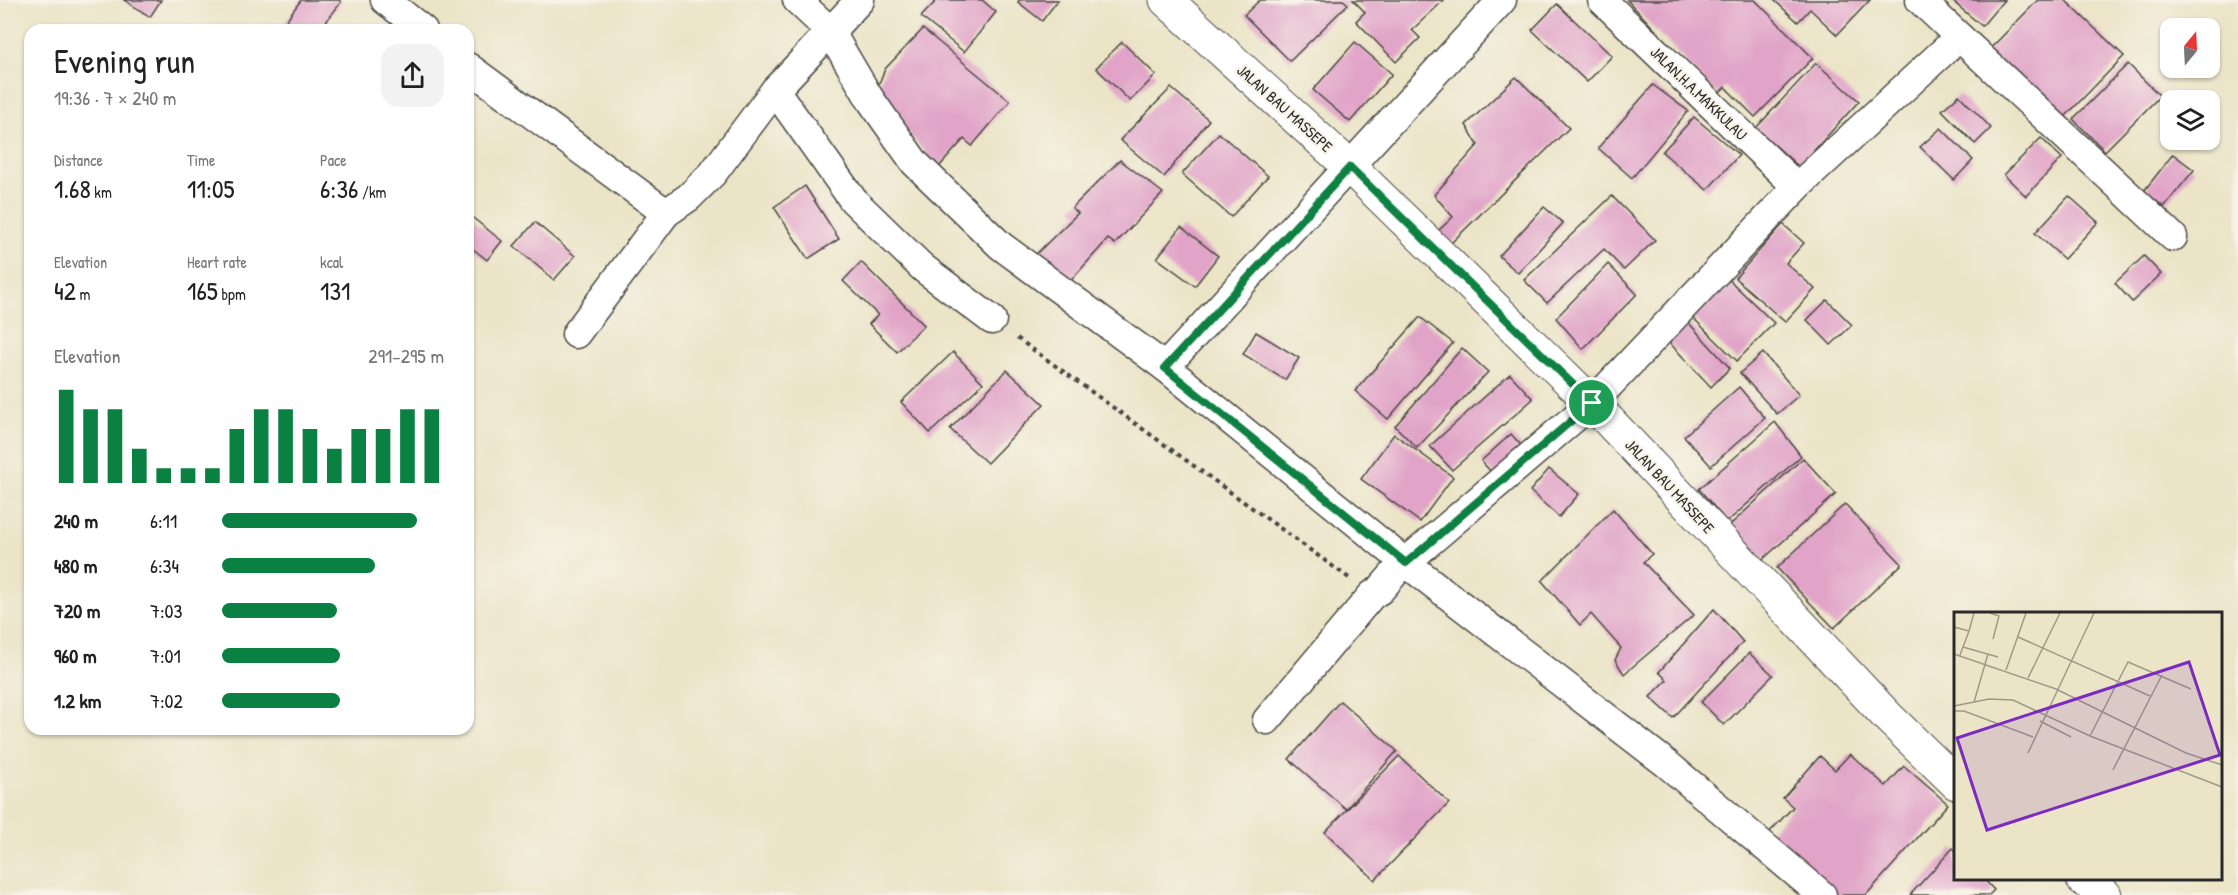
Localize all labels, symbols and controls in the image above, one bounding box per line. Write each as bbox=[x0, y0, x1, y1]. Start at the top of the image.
north arrow bbox=[2160, 18, 2220, 78]
map controls bbox=[2160, 18, 2220, 150]
text: Evening run bbox=[54, 39, 195, 83]
street label: JALAN.H.A.MAKKULAU bbox=[1646, 41, 1752, 145]
button: share bbox=[381, 44, 444, 107]
street label: JALAN BAU MASSEPE bbox=[1232, 59, 1338, 157]
text: 19:36 · 7 × 240 m bbox=[54, 84, 176, 111]
button: layers bbox=[2160, 90, 2220, 150]
text: Distance bbox=[54, 149, 103, 171]
text: Time bbox=[187, 149, 215, 171]
text: Pace bbox=[320, 149, 347, 171]
text: 1.68 bbox=[54, 171, 91, 206]
text: 11:05 bbox=[187, 171, 235, 206]
text: 6:36 bbox=[320, 171, 358, 206]
text: km bbox=[91, 181, 112, 203]
text: /km bbox=[358, 181, 386, 203]
text: Elevation bbox=[54, 251, 107, 273]
text: Heart rate bbox=[187, 251, 247, 273]
text: kcal bbox=[320, 251, 343, 273]
text: 42 bbox=[54, 273, 76, 308]
text: 165 bbox=[187, 273, 218, 308]
text: 131 bbox=[320, 273, 351, 308]
text: m bbox=[76, 283, 90, 305]
text: bpm bbox=[218, 283, 246, 305]
text: Elevation bbox=[54, 342, 120, 369]
text: 291–295 m bbox=[368, 342, 444, 369]
pin bbox=[1566, 377, 1617, 428]
icon: arrive bbox=[1575, 386, 1608, 419]
street label: JALAN BAU MASSEPE bbox=[1620, 434, 1720, 538]
text: 240 m bbox=[54, 507, 98, 534]
text: 6:11 bbox=[150, 507, 177, 534]
text: 480 m bbox=[54, 552, 97, 579]
text: 6:34 bbox=[150, 552, 179, 579]
text: 720 m bbox=[54, 597, 100, 624]
text: 7:03 bbox=[150, 597, 182, 624]
inset map bbox=[1954, 612, 2223, 880]
text: 960 m bbox=[54, 642, 96, 669]
text: 7:01 bbox=[150, 642, 181, 669]
text: 1.2 km bbox=[54, 687, 101, 714]
text: 7:02 bbox=[150, 687, 183, 714]

